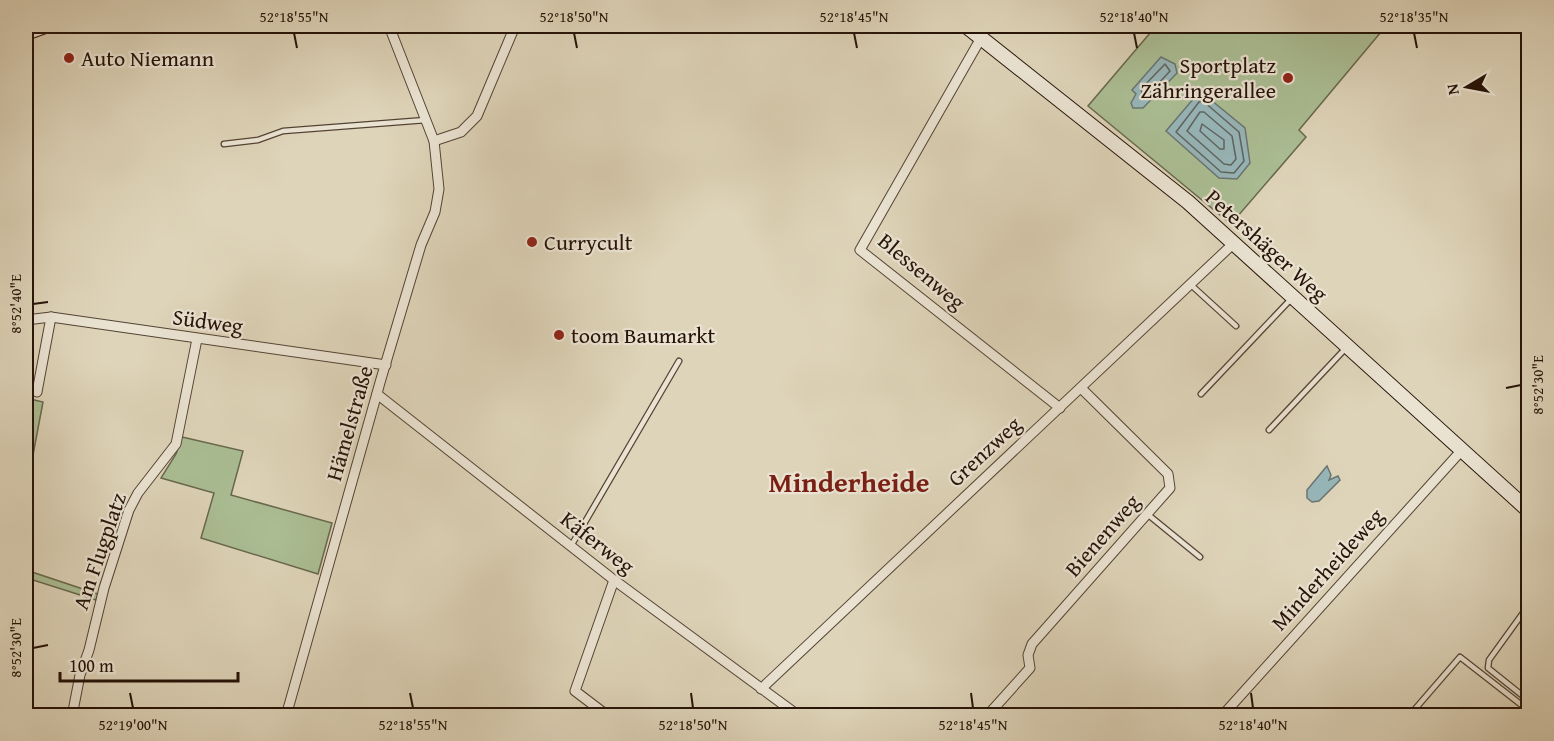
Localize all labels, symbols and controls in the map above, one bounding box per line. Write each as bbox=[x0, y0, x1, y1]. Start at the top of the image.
text: 52°18'55"N bbox=[260, 6, 329, 27]
text: 52°18'50"N bbox=[540, 6, 609, 27]
text: 52°18'45"N bbox=[820, 6, 889, 27]
text: 52°18'40"N bbox=[1100, 6, 1169, 27]
text: 52°18'35"N bbox=[1380, 6, 1449, 27]
place label: Auto Niemann bbox=[81, 42, 215, 74]
place label: Sportplatz Zähringerallee bbox=[1140, 49, 1276, 106]
marker: Auto Niemann bbox=[62, 51, 76, 65]
north arrow bbox=[1437, 57, 1497, 117]
marker: Sportplatz Zähringerallee bbox=[1281, 71, 1295, 85]
text: N bbox=[1439, 82, 1465, 97]
street label: Petershäger Weg bbox=[1199, 181, 1335, 309]
street label: Blessenweg bbox=[871, 225, 973, 317]
place label: Currycult bbox=[544, 226, 633, 258]
marker: Currycult bbox=[525, 235, 539, 249]
text: 8°52'40"E bbox=[5, 274, 26, 334]
street label: Südweg bbox=[171, 300, 245, 342]
place label: toom Baumarkt bbox=[571, 319, 715, 351]
marker: toom Baumarkt bbox=[552, 328, 566, 342]
text: 8°52'30"E bbox=[1527, 355, 1548, 415]
street label: Hämelstraße bbox=[317, 362, 381, 484]
street label: Grenzweg bbox=[940, 408, 1028, 494]
district label: Minderheide bbox=[769, 461, 929, 502]
street label: Bienenweg bbox=[1057, 487, 1147, 583]
street label: Am Flugplatz bbox=[64, 488, 134, 614]
street label: Minderheideweg bbox=[1263, 501, 1391, 637]
street label: Käferweg bbox=[554, 503, 642, 581]
text: 8°52'30"E bbox=[5, 618, 26, 678]
scale bar bbox=[60, 645, 238, 683]
text: 100 m bbox=[69, 652, 114, 679]
text: 52°19'00"N bbox=[99, 714, 168, 735]
text: 52°18'55"N bbox=[379, 714, 448, 735]
text: 52°18'50"N bbox=[659, 714, 728, 735]
text: 52°18'45"N bbox=[939, 714, 1008, 735]
text: 52°18'40"N bbox=[1219, 714, 1288, 735]

